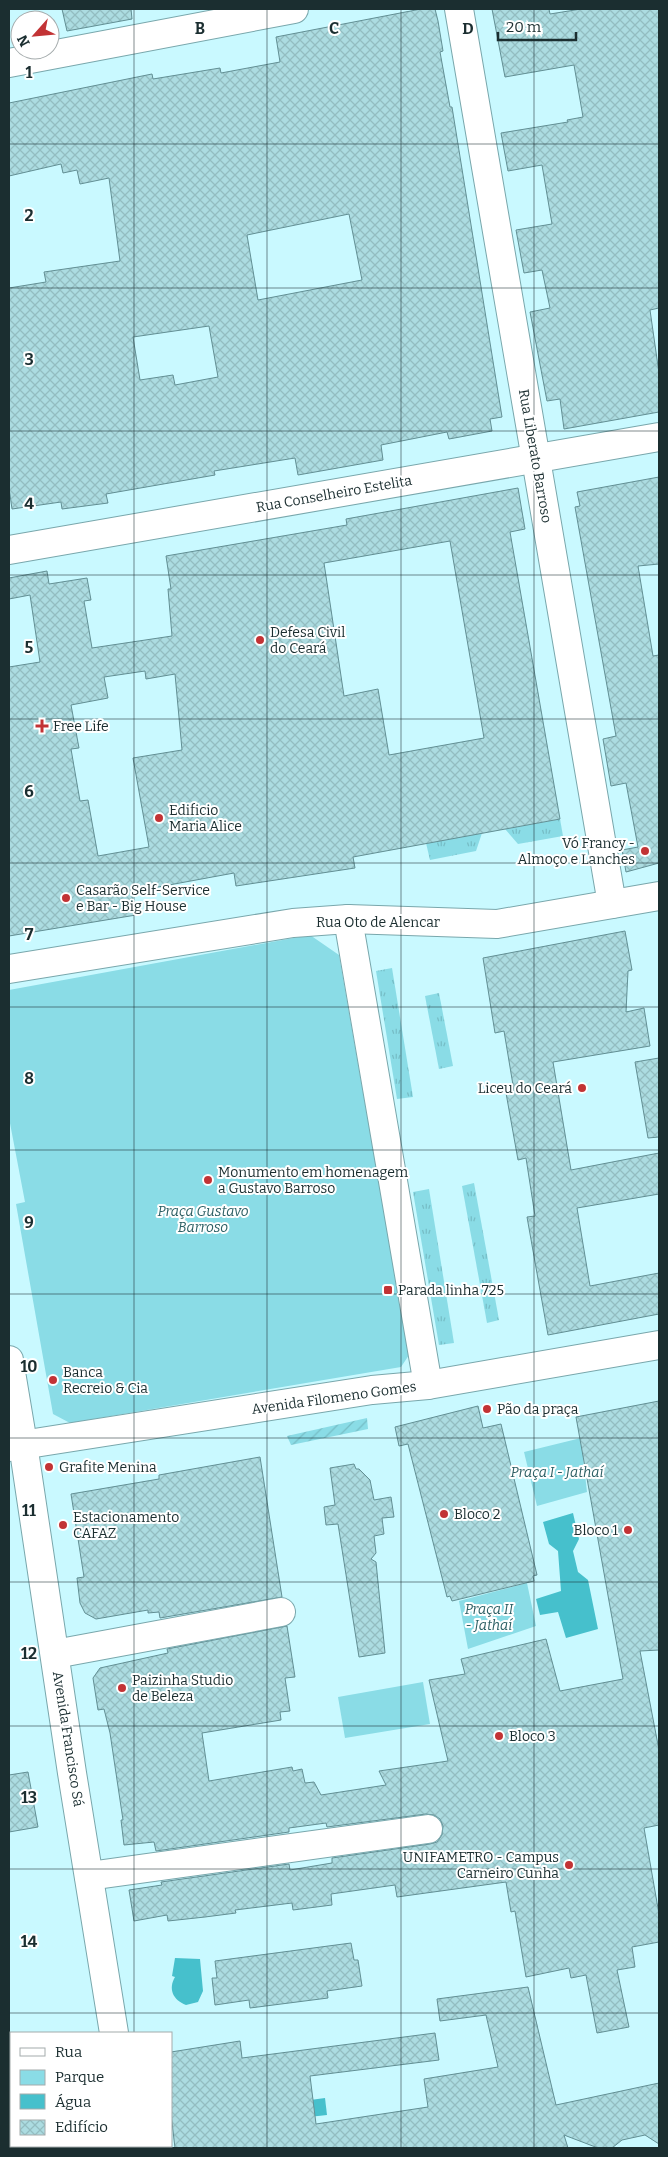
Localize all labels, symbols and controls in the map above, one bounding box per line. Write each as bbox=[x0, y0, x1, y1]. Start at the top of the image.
north arrow bbox=[10, 10, 60, 60]
scale bar bbox=[498, 10, 576, 42]
text: 20 m bbox=[506, 18, 542, 36]
text: B bbox=[195, 19, 205, 38]
text: C bbox=[329, 19, 339, 38]
text: D bbox=[462, 19, 474, 38]
text: N bbox=[14, 32, 34, 49]
text: 1 bbox=[26, 63, 33, 82]
text: 2 bbox=[24, 206, 34, 225]
text: 3 bbox=[24, 350, 34, 369]
street label: Rua Liberato Barroso bbox=[515, 388, 555, 524]
street label: Rua Conselheiro Estelita bbox=[255, 472, 413, 516]
text: 4 bbox=[24, 494, 34, 513]
place label: Defesa Civil do Ceará bbox=[270, 624, 345, 657]
marker: Defesa Civil do Ceará bbox=[254, 634, 266, 646]
text: 5 bbox=[25, 638, 34, 657]
place label: Free Life bbox=[53, 718, 109, 735]
marker: Free Life bbox=[35, 719, 49, 733]
text: 6 bbox=[24, 782, 34, 801]
place label: Edificio Maria Alice bbox=[169, 802, 242, 835]
marker: Edificio Maria Alice bbox=[153, 812, 165, 824]
place label: Vó Francy - Almoço e Lanches bbox=[518, 835, 635, 868]
marker: Vó Francy - Almoço e Lanches bbox=[639, 845, 651, 857]
place label: Casarão Self-Service e Bar - Big House bbox=[76, 882, 210, 915]
marker: Casarão Self-Service e Bar - Big House bbox=[60, 892, 72, 904]
street label: Rua Oto de Alencar bbox=[316, 914, 440, 931]
text: 7 bbox=[25, 925, 34, 944]
text: 8 bbox=[24, 1069, 34, 1088]
place label: Liceu do Ceará bbox=[478, 1080, 572, 1097]
marker: Liceu do Ceará bbox=[576, 1082, 588, 1094]
place label: Monumento em homenagem a Gustavo Barroso bbox=[218, 1164, 409, 1197]
marker: Monumento em homenagem a Gustavo Barroso bbox=[202, 1174, 214, 1186]
park label: Praça Gustavo Barroso bbox=[157, 1203, 249, 1236]
text: 9 bbox=[24, 1213, 34, 1232]
place label: Parada linha 725 bbox=[398, 1282, 504, 1299]
marker: Parada linha 725 bbox=[382, 1284, 394, 1296]
text: 10 bbox=[20, 1357, 38, 1376]
place label: Banca Recreio & Cia bbox=[63, 1364, 148, 1397]
marker: Banca Recreio & Cia bbox=[47, 1374, 59, 1386]
street label: Avenida Filomeno Gomes bbox=[250, 1378, 418, 1418]
place label: Pão da praça bbox=[497, 1401, 579, 1418]
marker: Pão da praça bbox=[481, 1403, 493, 1415]
place label: Grafite Menina bbox=[59, 1459, 157, 1476]
marker: Grafite Menina bbox=[43, 1461, 55, 1473]
park label: Praça I - Jathaí bbox=[511, 1464, 604, 1481]
text: 11 bbox=[22, 1501, 36, 1520]
place label: Bloco 2 bbox=[454, 1506, 500, 1523]
marker: Bloco 2 bbox=[438, 1508, 450, 1520]
place label: Estacionamento CAFAZ bbox=[73, 1509, 179, 1542]
marker: Estacionamento CAFAZ bbox=[57, 1519, 69, 1531]
place label: Bloco 1 bbox=[574, 1522, 618, 1539]
marker: Bloco 1 bbox=[622, 1524, 634, 1536]
park label: Praça II - Jathaí bbox=[465, 1601, 515, 1634]
text: 12 bbox=[21, 1644, 37, 1663]
street label: Avenida Francisco Sá bbox=[49, 1670, 87, 1808]
place label: Paizinha Studio de Beleza bbox=[132, 1672, 233, 1705]
marker: Paizinha Studio de Beleza bbox=[116, 1682, 128, 1694]
place label: Bloco 3 bbox=[509, 1728, 556, 1745]
marker: Bloco 3 bbox=[493, 1730, 505, 1742]
text: 13 bbox=[21, 1788, 37, 1807]
place label: UNIFAMETRO - Campus Carneiro Cunha bbox=[403, 1849, 559, 1882]
marker: UNIFAMETRO - Campus Carneiro Cunha bbox=[563, 1859, 575, 1871]
text: 14 bbox=[21, 1932, 38, 1951]
legend bbox=[10, 2032, 172, 2147]
text: Rua bbox=[55, 2043, 82, 2061]
text: Parque bbox=[55, 2068, 104, 2086]
text: Água bbox=[55, 2093, 91, 2111]
text: Edifício bbox=[55, 2118, 108, 2136]

